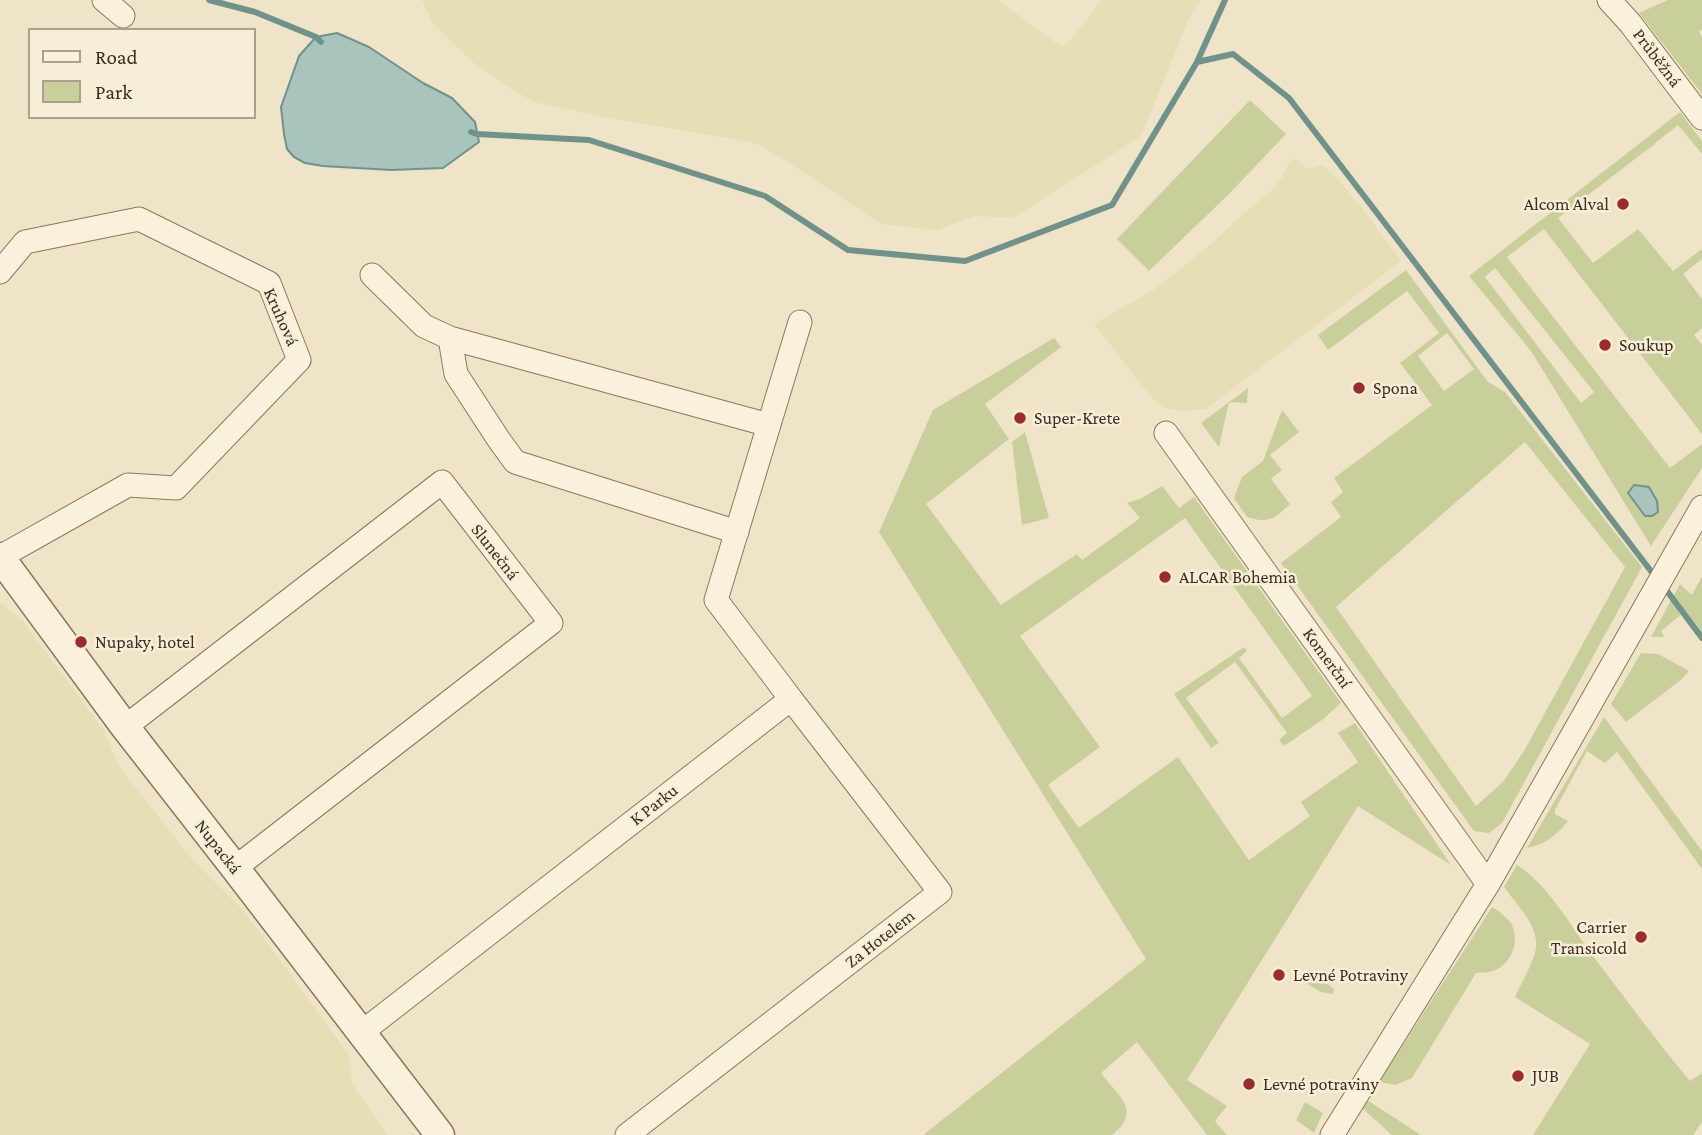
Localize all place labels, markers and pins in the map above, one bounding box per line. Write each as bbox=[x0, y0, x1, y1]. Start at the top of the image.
place label: Alcom Alval bbox=[1524, 193, 1609, 215]
marker: Alcom Alval bbox=[1615, 196, 1631, 212]
place label: Soukup bbox=[1619, 334, 1673, 356]
marker: Soukup bbox=[1597, 337, 1613, 353]
place label: Spona bbox=[1373, 377, 1418, 399]
marker: Spona bbox=[1351, 380, 1367, 396]
place label: Super-Krete bbox=[1034, 407, 1120, 429]
marker: Super-Krete bbox=[1012, 410, 1028, 426]
place label: ALCAR Bohemia bbox=[1179, 566, 1296, 588]
marker: ALCAR Bohemia bbox=[1157, 569, 1173, 585]
place label: Nupaky, hotel bbox=[95, 631, 195, 653]
marker: Nupaky, hotel bbox=[73, 634, 89, 650]
place label: Carrier Transicold bbox=[1551, 916, 1627, 958]
marker: Carrier Transicold bbox=[1633, 929, 1649, 945]
place label: Levné Potraviny bbox=[1293, 964, 1408, 986]
marker: Levné Potraviny bbox=[1271, 967, 1287, 983]
place label: JUB bbox=[1532, 1065, 1559, 1087]
marker: JUB bbox=[1510, 1068, 1526, 1084]
place label: Levné potraviny bbox=[1263, 1073, 1379, 1095]
marker: Levné potraviny bbox=[1241, 1076, 1257, 1092]

